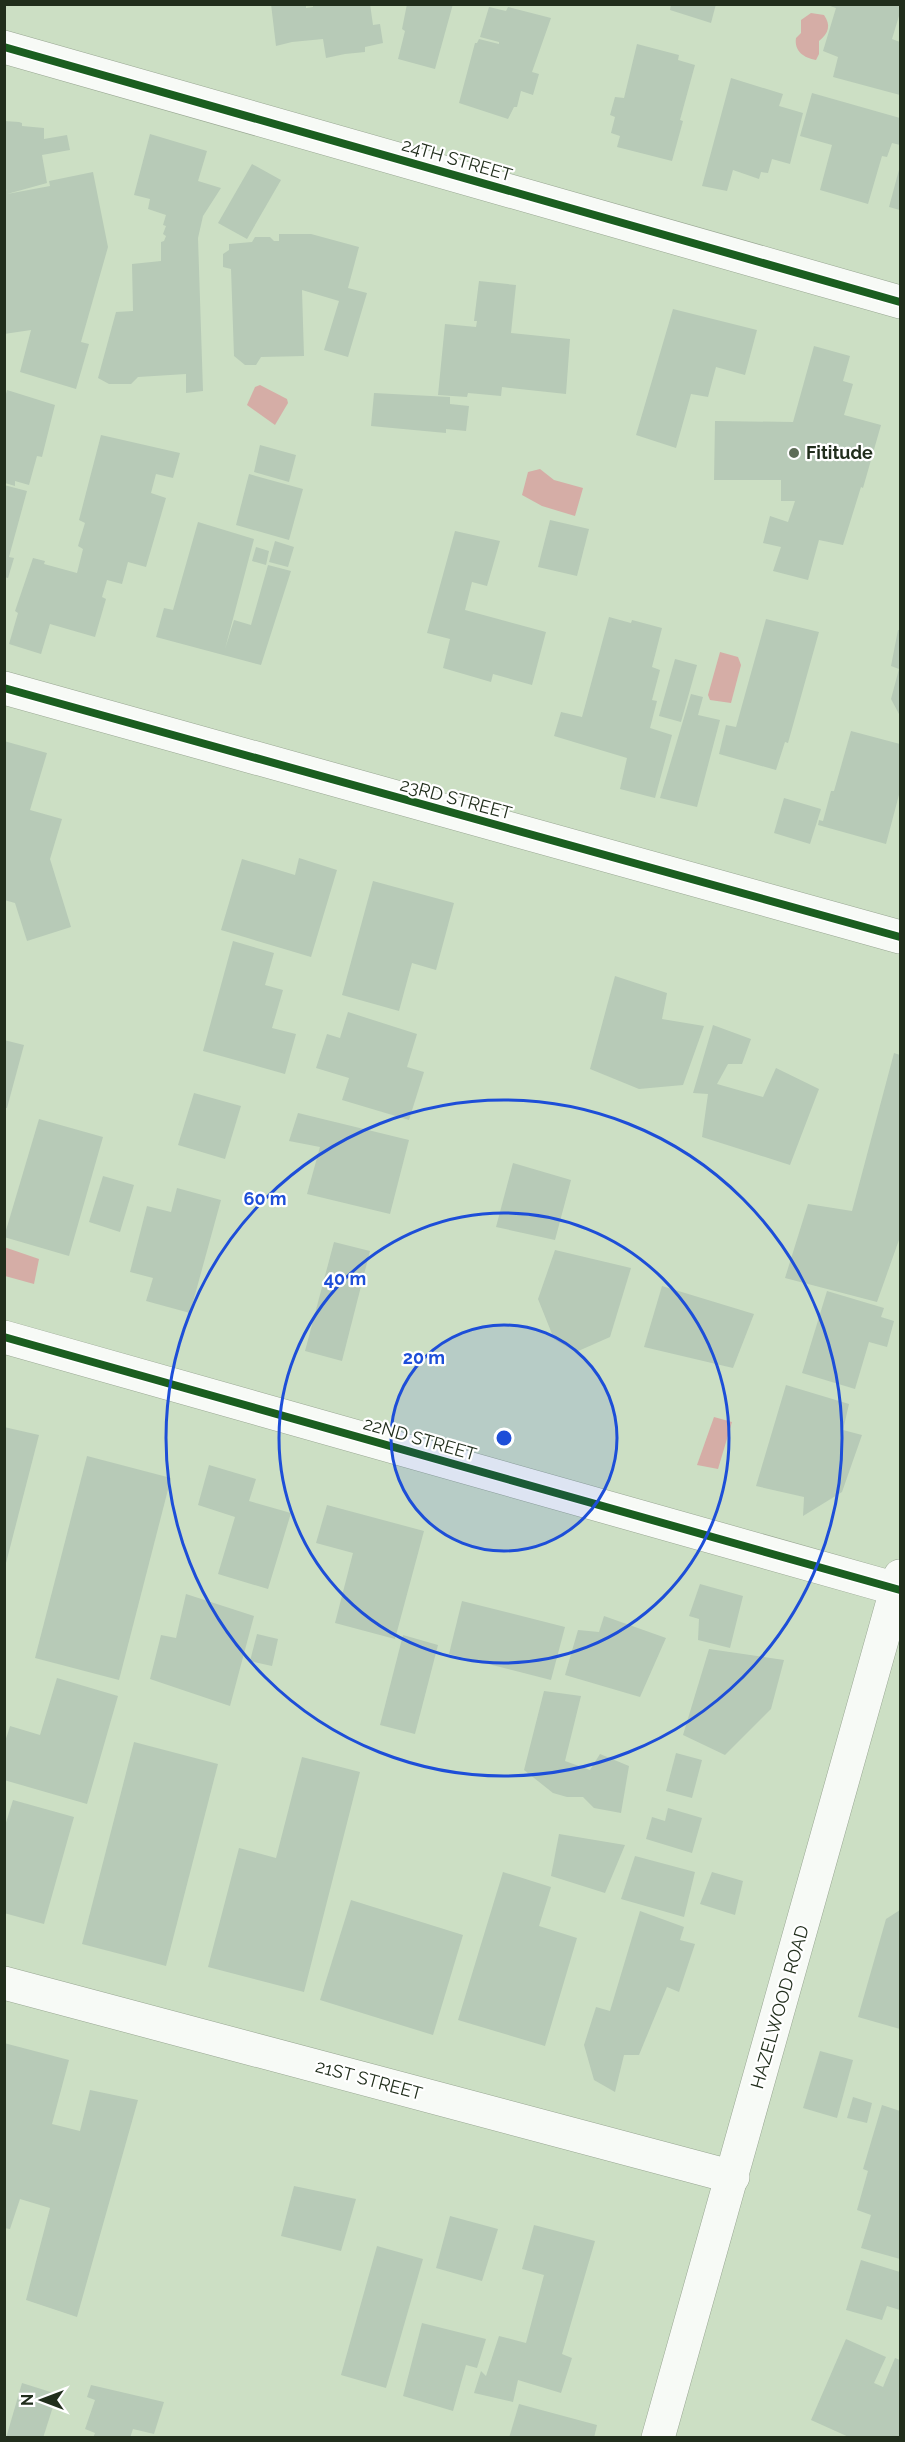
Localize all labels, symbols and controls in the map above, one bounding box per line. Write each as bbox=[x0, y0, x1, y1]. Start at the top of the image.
street label: 24TH STREET bbox=[400, 134, 515, 185]
place label: Fititude bbox=[806, 442, 873, 463]
marker: Fititude bbox=[787, 446, 801, 460]
street label: 23RD STREET bbox=[398, 774, 514, 824]
text: 60 m bbox=[243, 1188, 287, 1209]
text: 40 m bbox=[324, 1268, 366, 1289]
text: 20 m bbox=[403, 1347, 445, 1368]
street label: 22ND STREET bbox=[361, 1412, 479, 1465]
centre of rings bbox=[494, 1428, 514, 1448]
street label: HAZELWOOD ROAD bbox=[746, 1923, 813, 2091]
street label: 21ST STREET bbox=[313, 2055, 425, 2104]
north arrow bbox=[12, 2370, 72, 2430]
text: N bbox=[18, 2394, 37, 2406]

